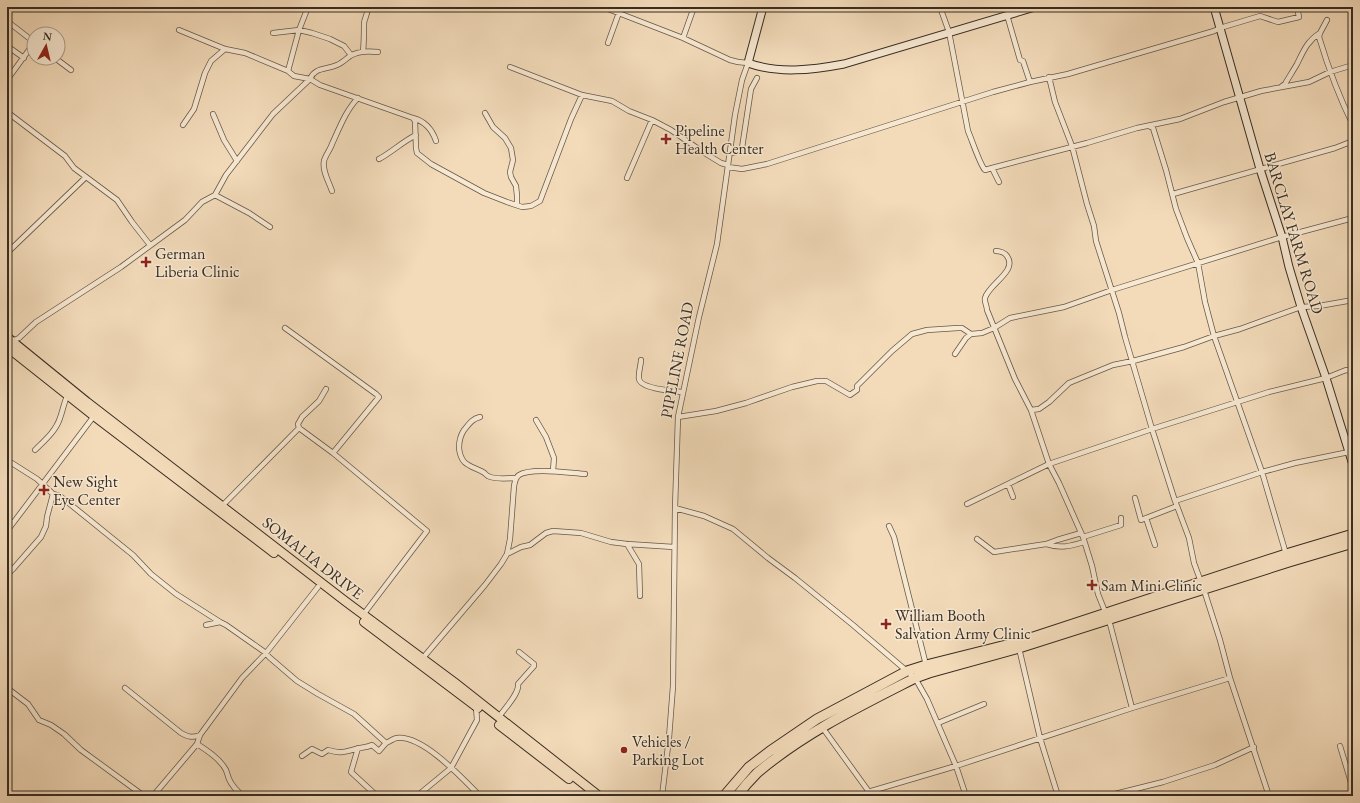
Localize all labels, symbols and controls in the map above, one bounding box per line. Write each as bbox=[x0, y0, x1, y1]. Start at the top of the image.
north arrow bbox=[26, 26, 66, 66]
text: N bbox=[42, 29, 53, 44]
place label: Pipeline Health Center bbox=[675, 120, 764, 159]
marker: Pipeline Health Center bbox=[660, 133, 672, 145]
street label: BARCLAY FARM ROAD bbox=[1259, 149, 1329, 317]
place label: German Liberia Clinic bbox=[155, 243, 240, 282]
marker: German Liberia Clinic bbox=[140, 256, 152, 268]
street label: PIPELINE ROAD bbox=[655, 300, 699, 420]
place label: New Sight Eye Center bbox=[53, 471, 121, 510]
marker: New Sight Eye Center bbox=[38, 484, 50, 496]
street label: SOMALIA DRIVE bbox=[258, 512, 368, 604]
place label: Sam Mini Clinic bbox=[1101, 575, 1202, 596]
marker: Sam Mini Clinic bbox=[1086, 579, 1098, 591]
place label: William Booth Salvation Army Clinic bbox=[895, 605, 1031, 644]
marker: William Booth Salvation Army Clinic bbox=[880, 618, 892, 630]
place label: Vehicles / Parking Lot bbox=[632, 731, 704, 770]
marker: Vehicles / Parking Lot bbox=[619, 745, 629, 755]

